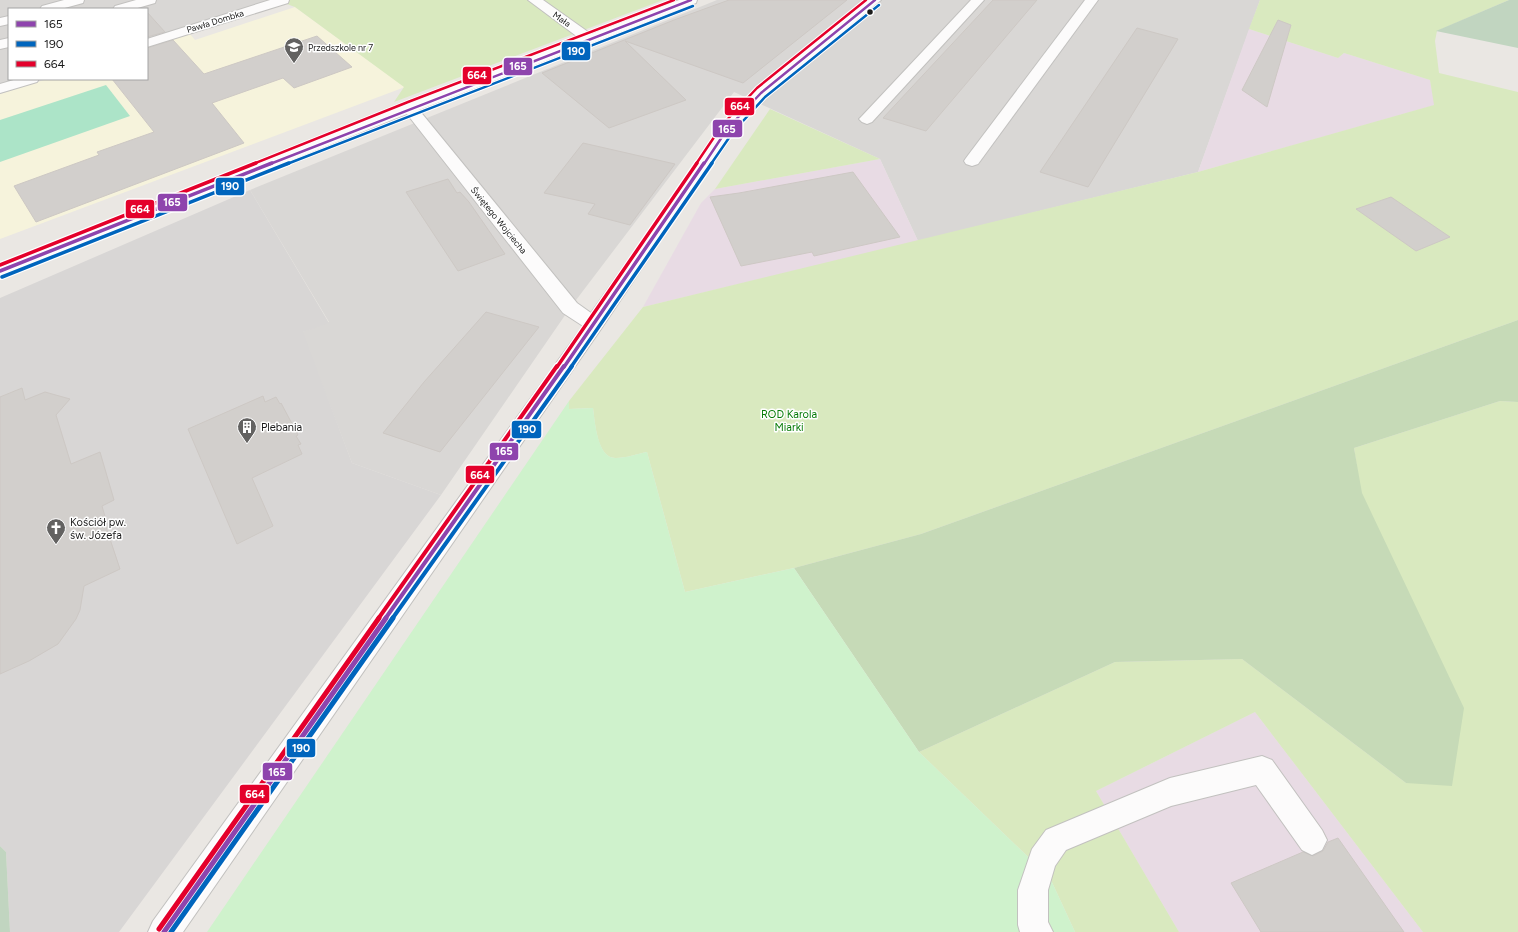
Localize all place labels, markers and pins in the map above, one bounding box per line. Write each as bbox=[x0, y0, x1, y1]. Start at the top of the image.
unlabelled marker bbox=[865, 7, 875, 17]
school or university icon: Przedszkole nr 7 bbox=[283, 36, 305, 64]
place label: Przedszkole nr 7 bbox=[308, 42, 373, 53]
building icon: Plebania bbox=[236, 416, 258, 444]
place label: Plebania bbox=[261, 421, 302, 434]
place label: Kościół pw. św. Józefa bbox=[70, 516, 126, 542]
church icon: Kościół pw. św. Józefa bbox=[45, 517, 67, 545]

